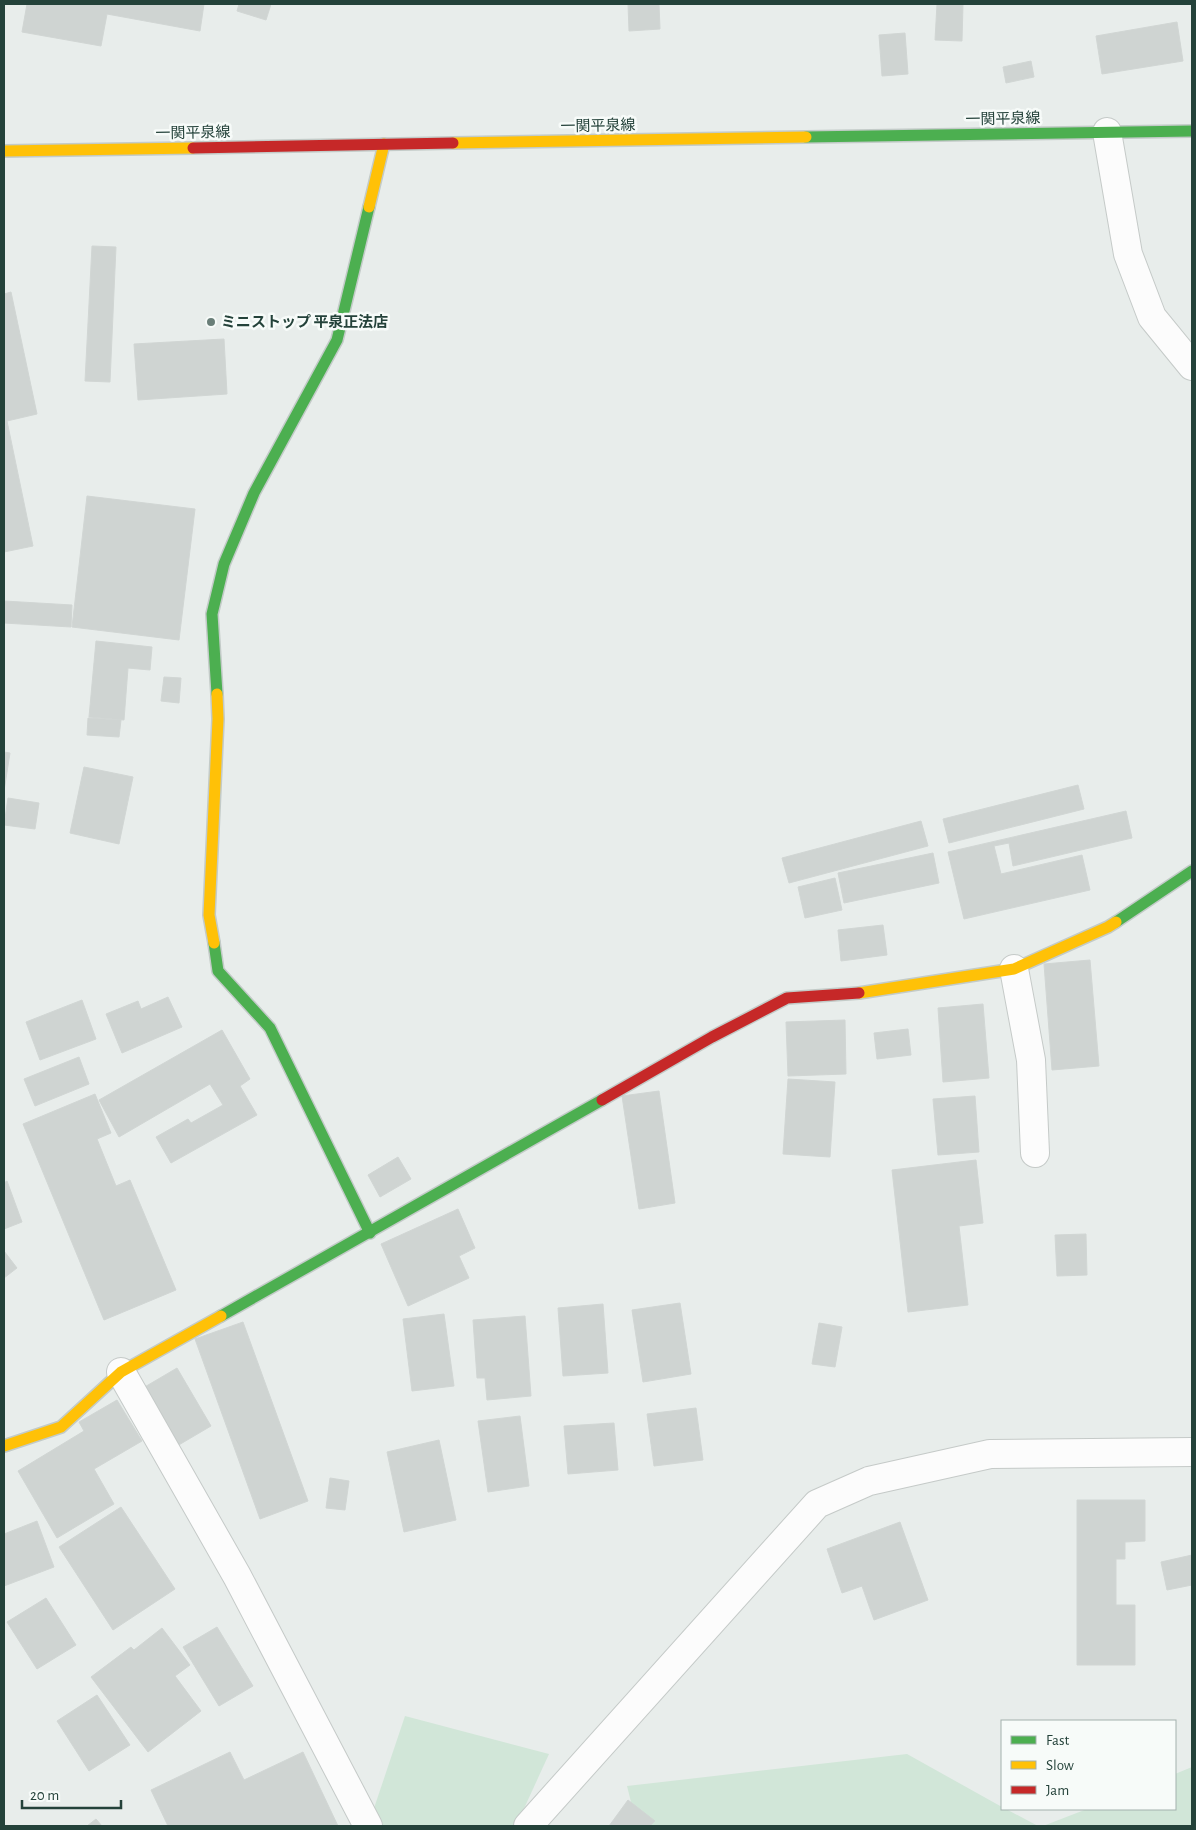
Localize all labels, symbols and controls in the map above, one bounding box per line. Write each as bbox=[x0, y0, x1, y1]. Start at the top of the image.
street label: 一関平泉線 bbox=[965, 110, 1041, 127]
street label: 一関平泉線 bbox=[560, 117, 636, 134]
street label: 一関平泉線 bbox=[155, 124, 231, 141]
place label: ミニストップ 平泉正法店 bbox=[221, 314, 388, 330]
marker: ミニストップ 平泉正法店 bbox=[205, 316, 217, 328]
legend bbox=[1001, 1720, 1176, 1810]
text: Fast bbox=[1046, 1733, 1070, 1748]
text: Slow bbox=[1046, 1758, 1074, 1773]
scale bar bbox=[22, 1778, 121, 1810]
text: Jam bbox=[1046, 1783, 1069, 1798]
text: 20 m bbox=[30, 1788, 59, 1803]

